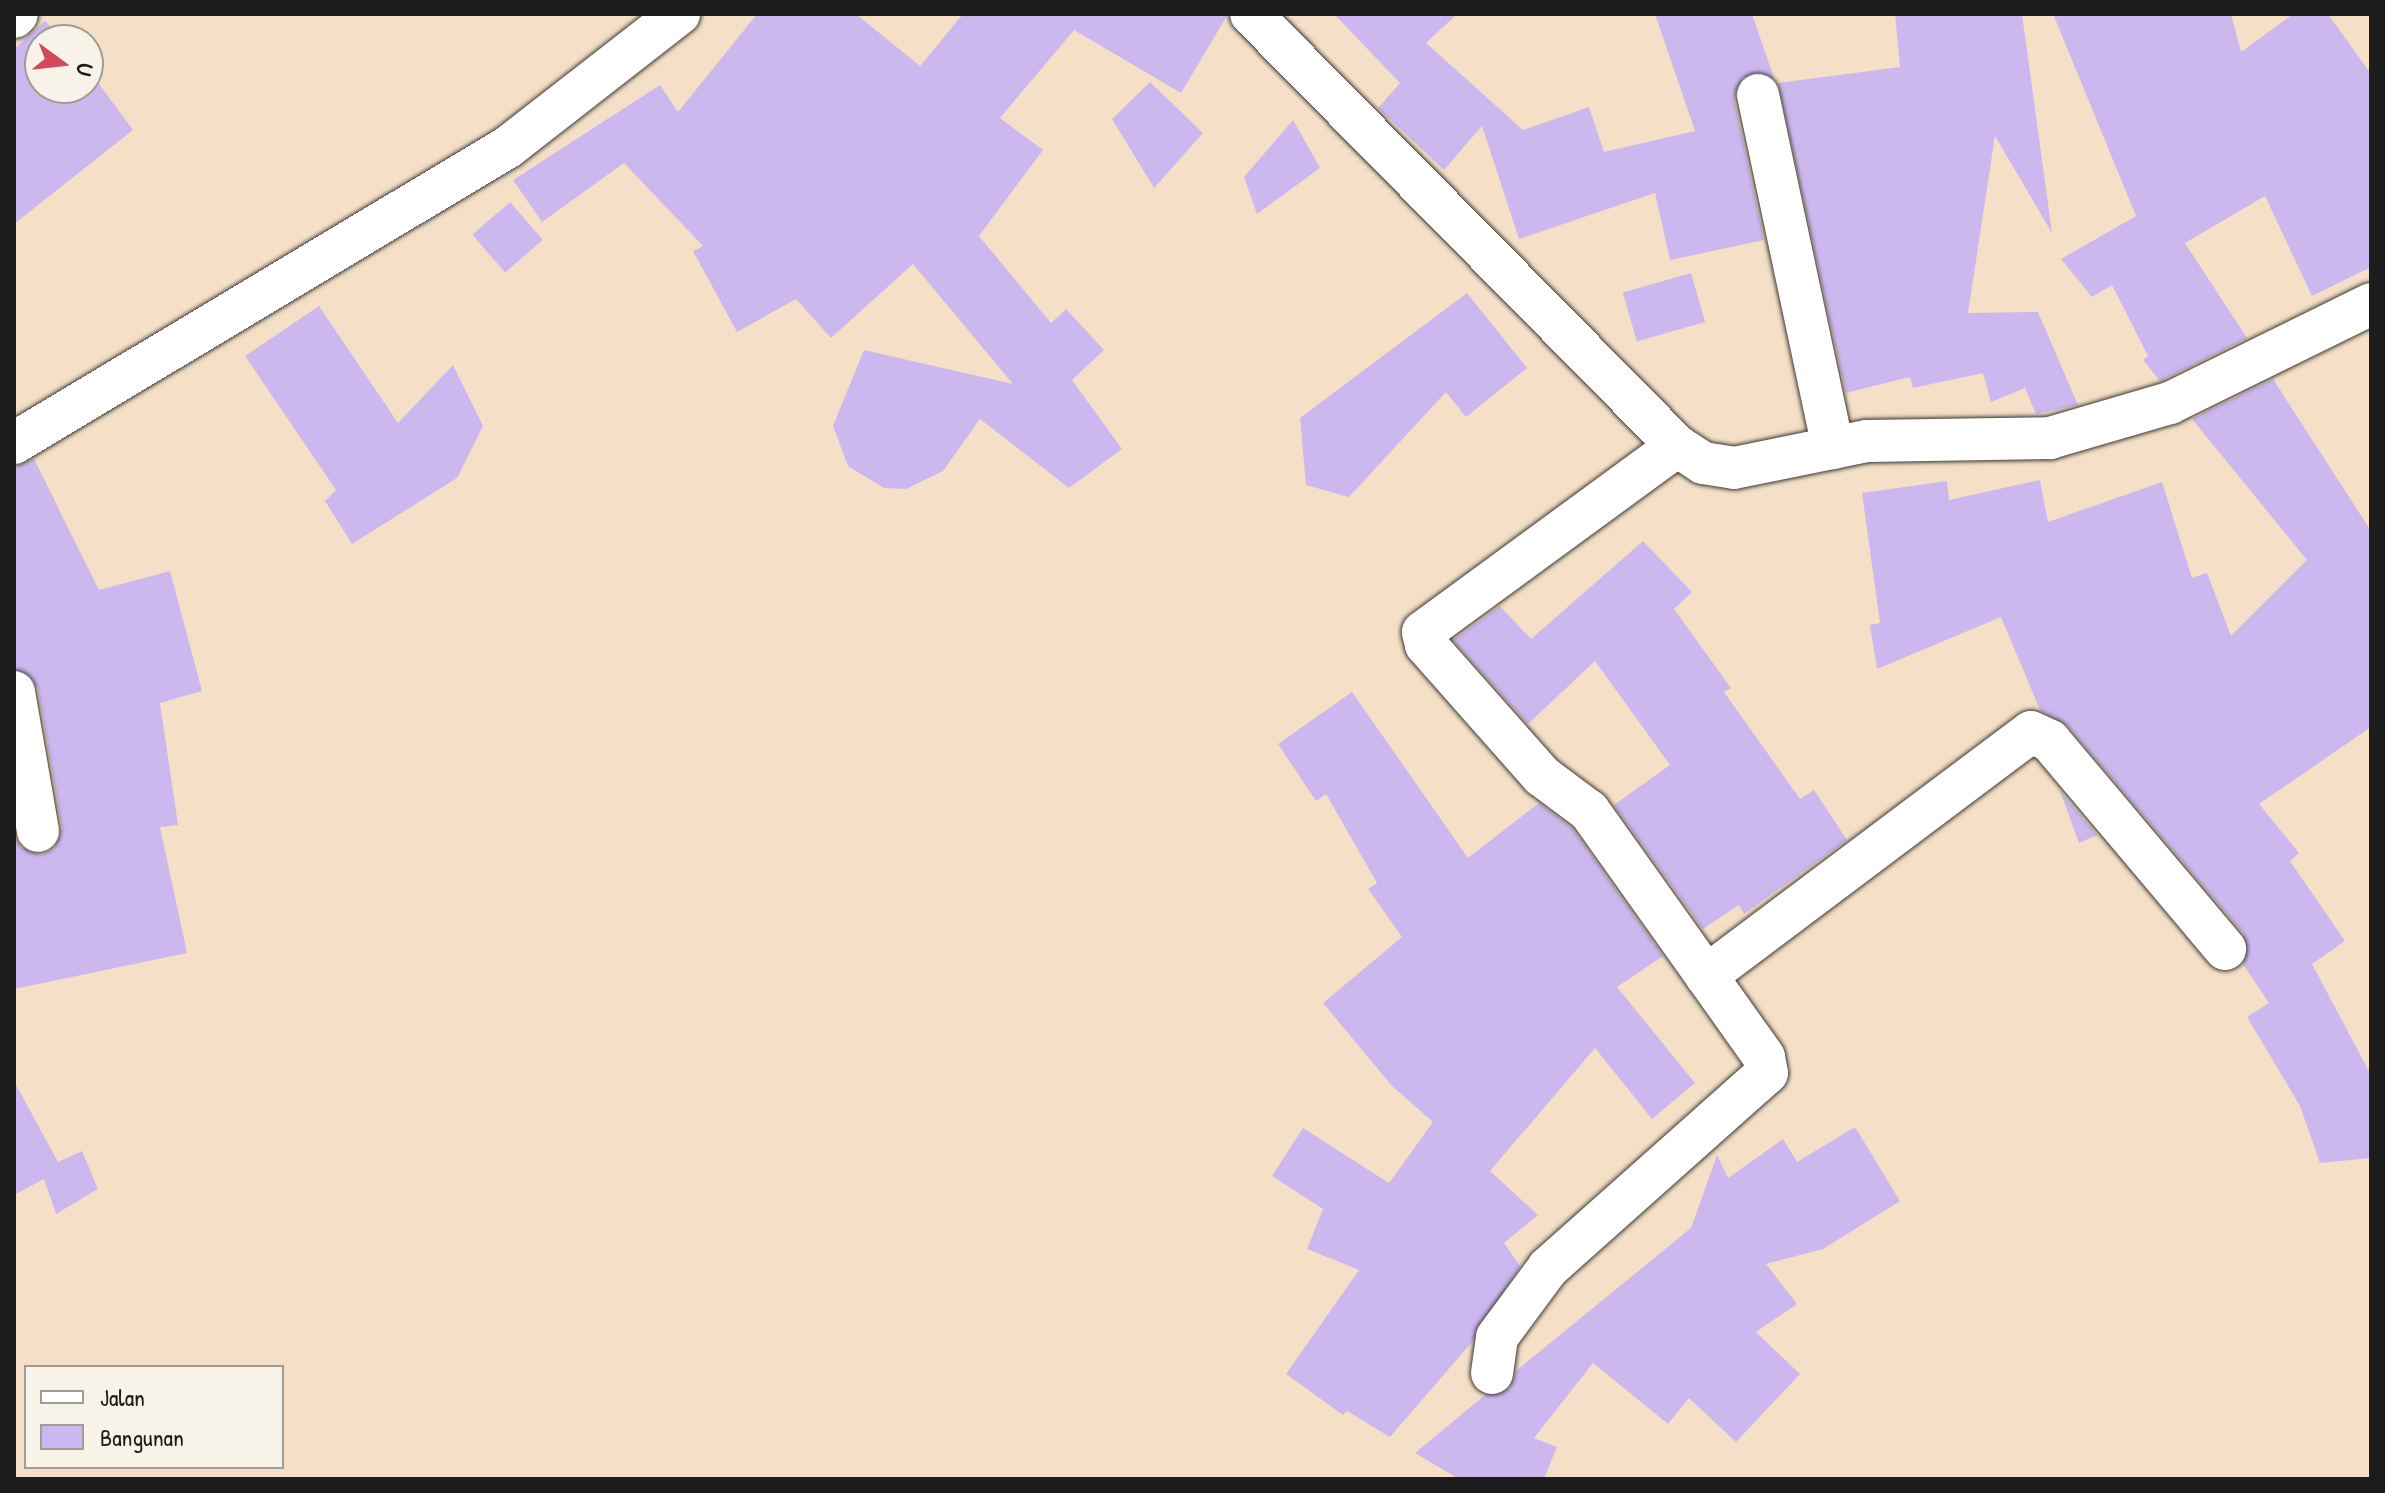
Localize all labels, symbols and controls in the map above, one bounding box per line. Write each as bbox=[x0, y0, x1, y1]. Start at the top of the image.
north arrow bbox=[24, 24, 104, 104]
text: U bbox=[69, 60, 101, 79]
legend bbox=[24, 1365, 284, 1469]
text: Jalan bbox=[100, 1381, 145, 1413]
text: Bangunan bbox=[100, 1421, 184, 1453]

